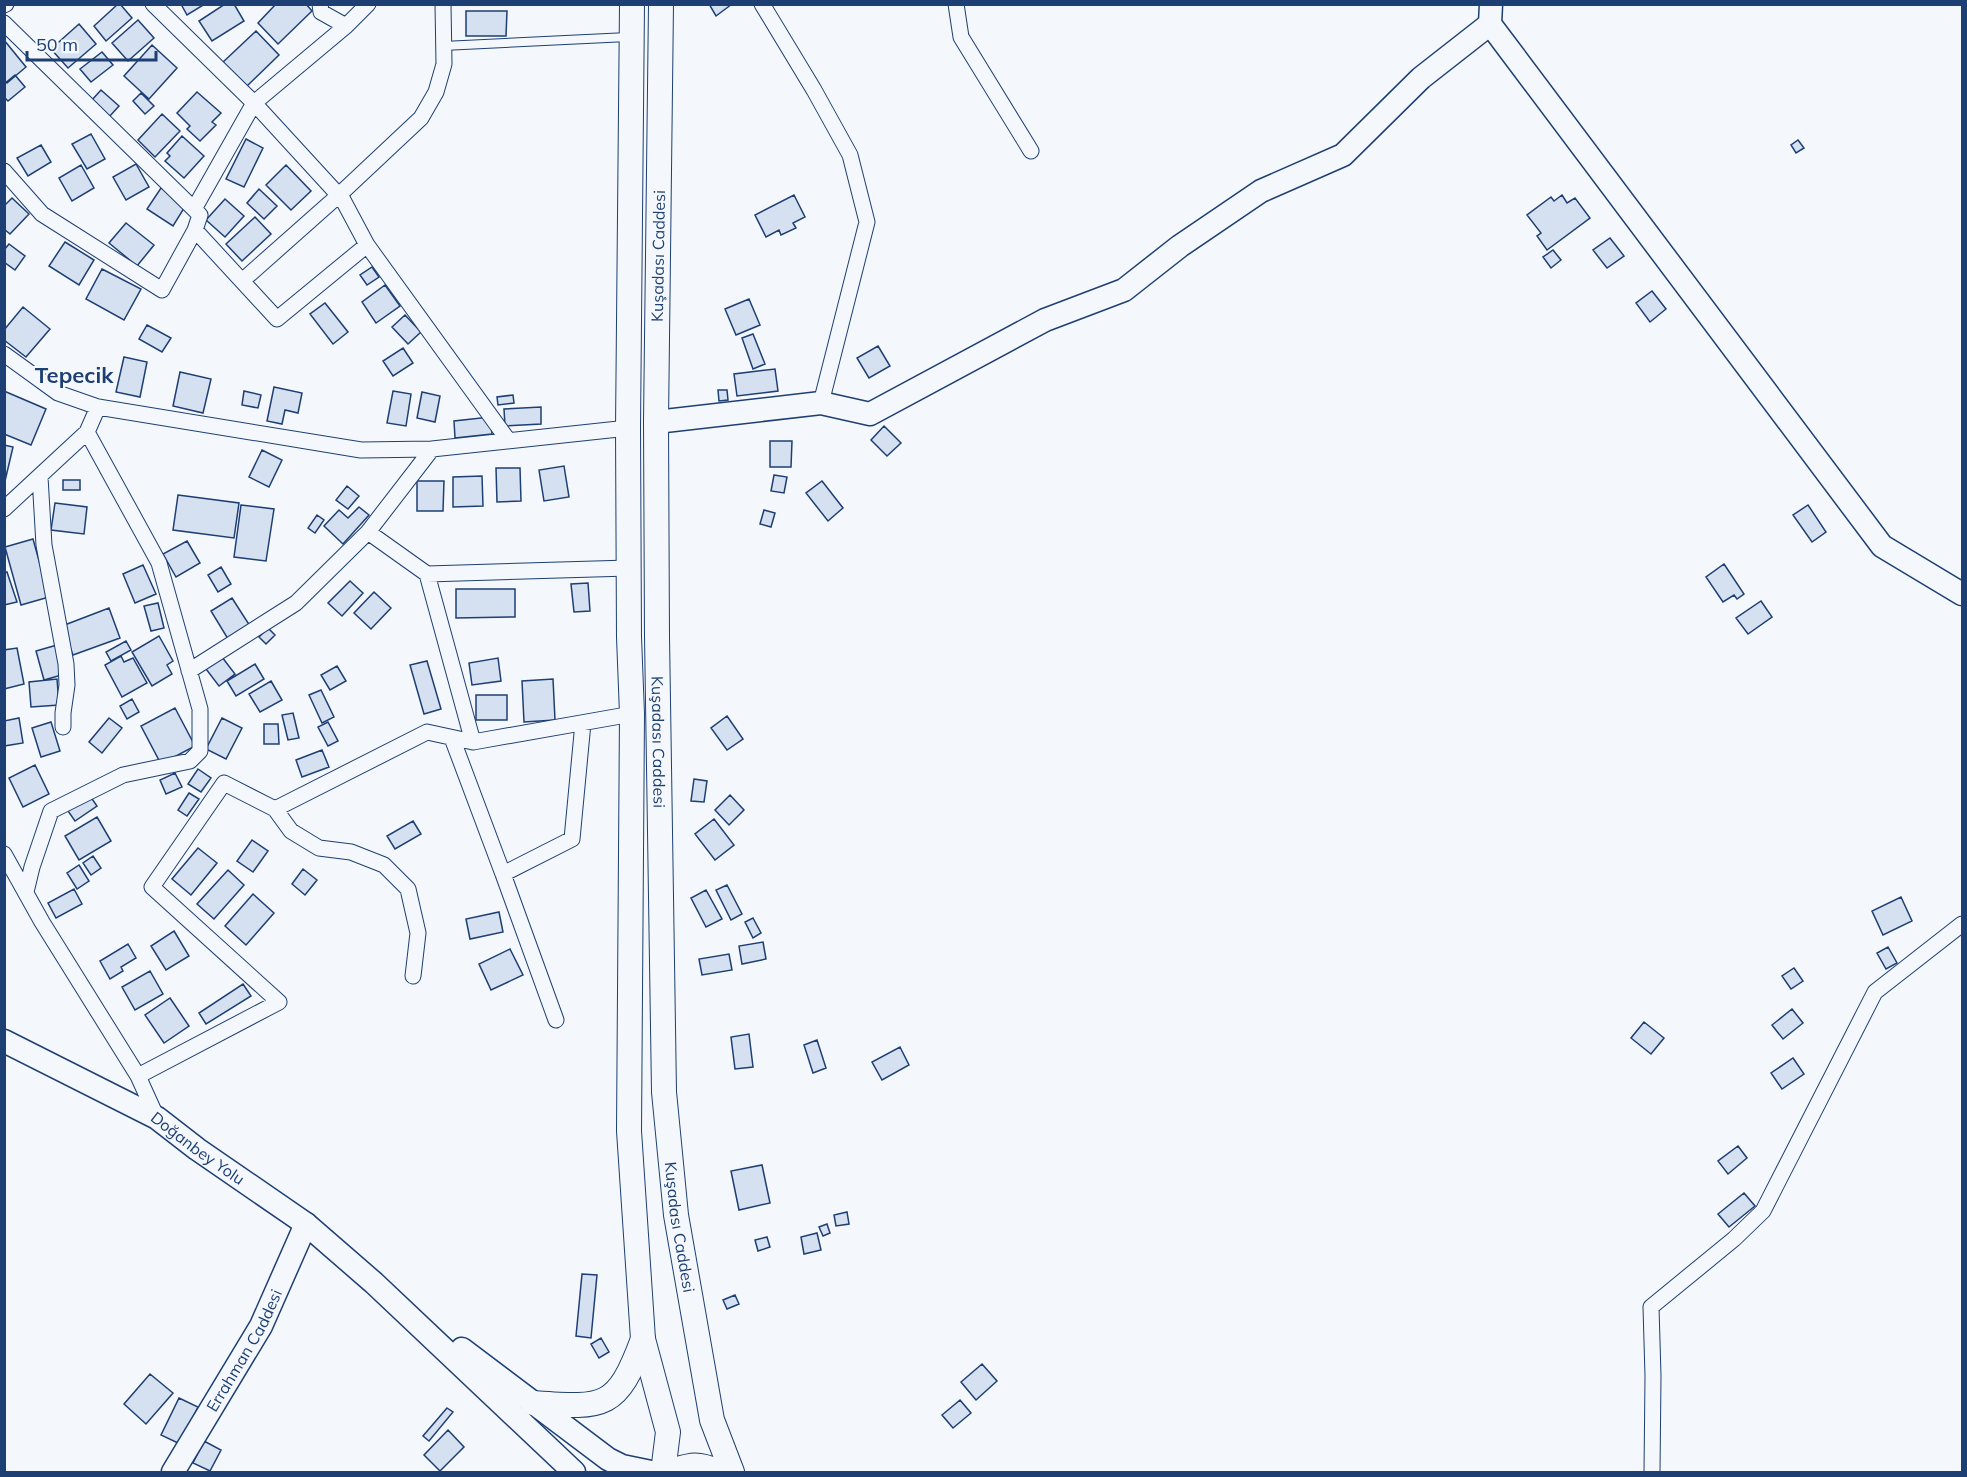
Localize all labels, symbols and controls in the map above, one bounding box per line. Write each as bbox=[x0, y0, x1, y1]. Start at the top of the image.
scale bar bbox=[27, 24, 156, 62]
text: 50 m bbox=[36, 33, 78, 56]
street label: Kuşadası Caddesi bbox=[647, 190, 669, 322]
district label: Tepecik bbox=[35, 361, 114, 389]
street label: Kuşadası Caddesi bbox=[648, 676, 670, 808]
street label: Doğanbey Yolu bbox=[147, 1107, 249, 1189]
street label: Kuşadası Caddesi bbox=[661, 1161, 699, 1294]
street label: Errahman Caddesi bbox=[202, 1286, 286, 1415]

